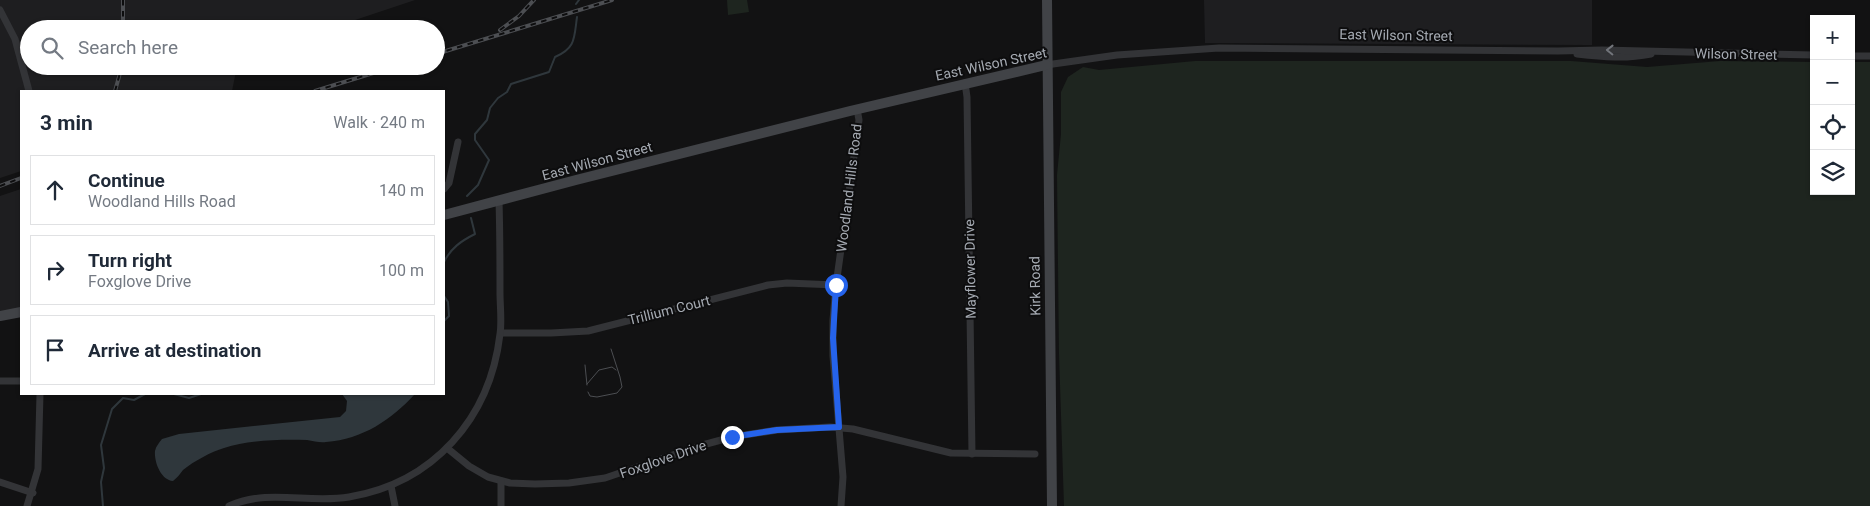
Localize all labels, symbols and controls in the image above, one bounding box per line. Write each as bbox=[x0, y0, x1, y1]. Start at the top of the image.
map controls bbox=[1810, 15, 1855, 195]
button: + bbox=[1810, 15, 1855, 60]
search box bbox=[20, 20, 445, 75]
street label: East Wilson Street bbox=[1339, 26, 1453, 44]
icon: search bbox=[38, 34, 66, 62]
text: Search here bbox=[78, 36, 178, 59]
street label: East Wilson Street bbox=[934, 44, 1049, 84]
one-way arrow bbox=[1606, 45, 1614, 55]
street label: Wilson Street bbox=[1695, 45, 1778, 63]
button: − bbox=[1810, 60, 1855, 105]
button: locate bbox=[1810, 105, 1855, 150]
text: 3 min bbox=[40, 111, 93, 135]
text: Walk · 240 m bbox=[333, 113, 425, 132]
street label: Woodland Hills Road bbox=[833, 123, 865, 253]
street label: East Wilson Street bbox=[540, 138, 654, 183]
button: layers bbox=[1810, 150, 1855, 195]
text: Continue bbox=[88, 169, 165, 192]
icon: ahead bbox=[41, 176, 69, 204]
text: 140 m bbox=[379, 181, 424, 200]
text: Woodland Hills Road bbox=[88, 192, 236, 211]
street label: Mayflower Drive bbox=[961, 219, 979, 319]
text: Turn right bbox=[88, 249, 172, 272]
icon: right bbox=[41, 256, 69, 284]
street label: Kirk Road bbox=[1026, 256, 1044, 316]
text: 100 m bbox=[379, 261, 424, 280]
text: Foxglove Drive bbox=[88, 272, 191, 291]
route start bbox=[825, 274, 848, 297]
street label: Trillium Court bbox=[626, 292, 712, 328]
icon: arrive bbox=[41, 336, 69, 364]
text: Arrive at destination bbox=[88, 339, 261, 362]
route end bbox=[721, 426, 744, 449]
street label: Foxglove Drive bbox=[618, 437, 708, 481]

